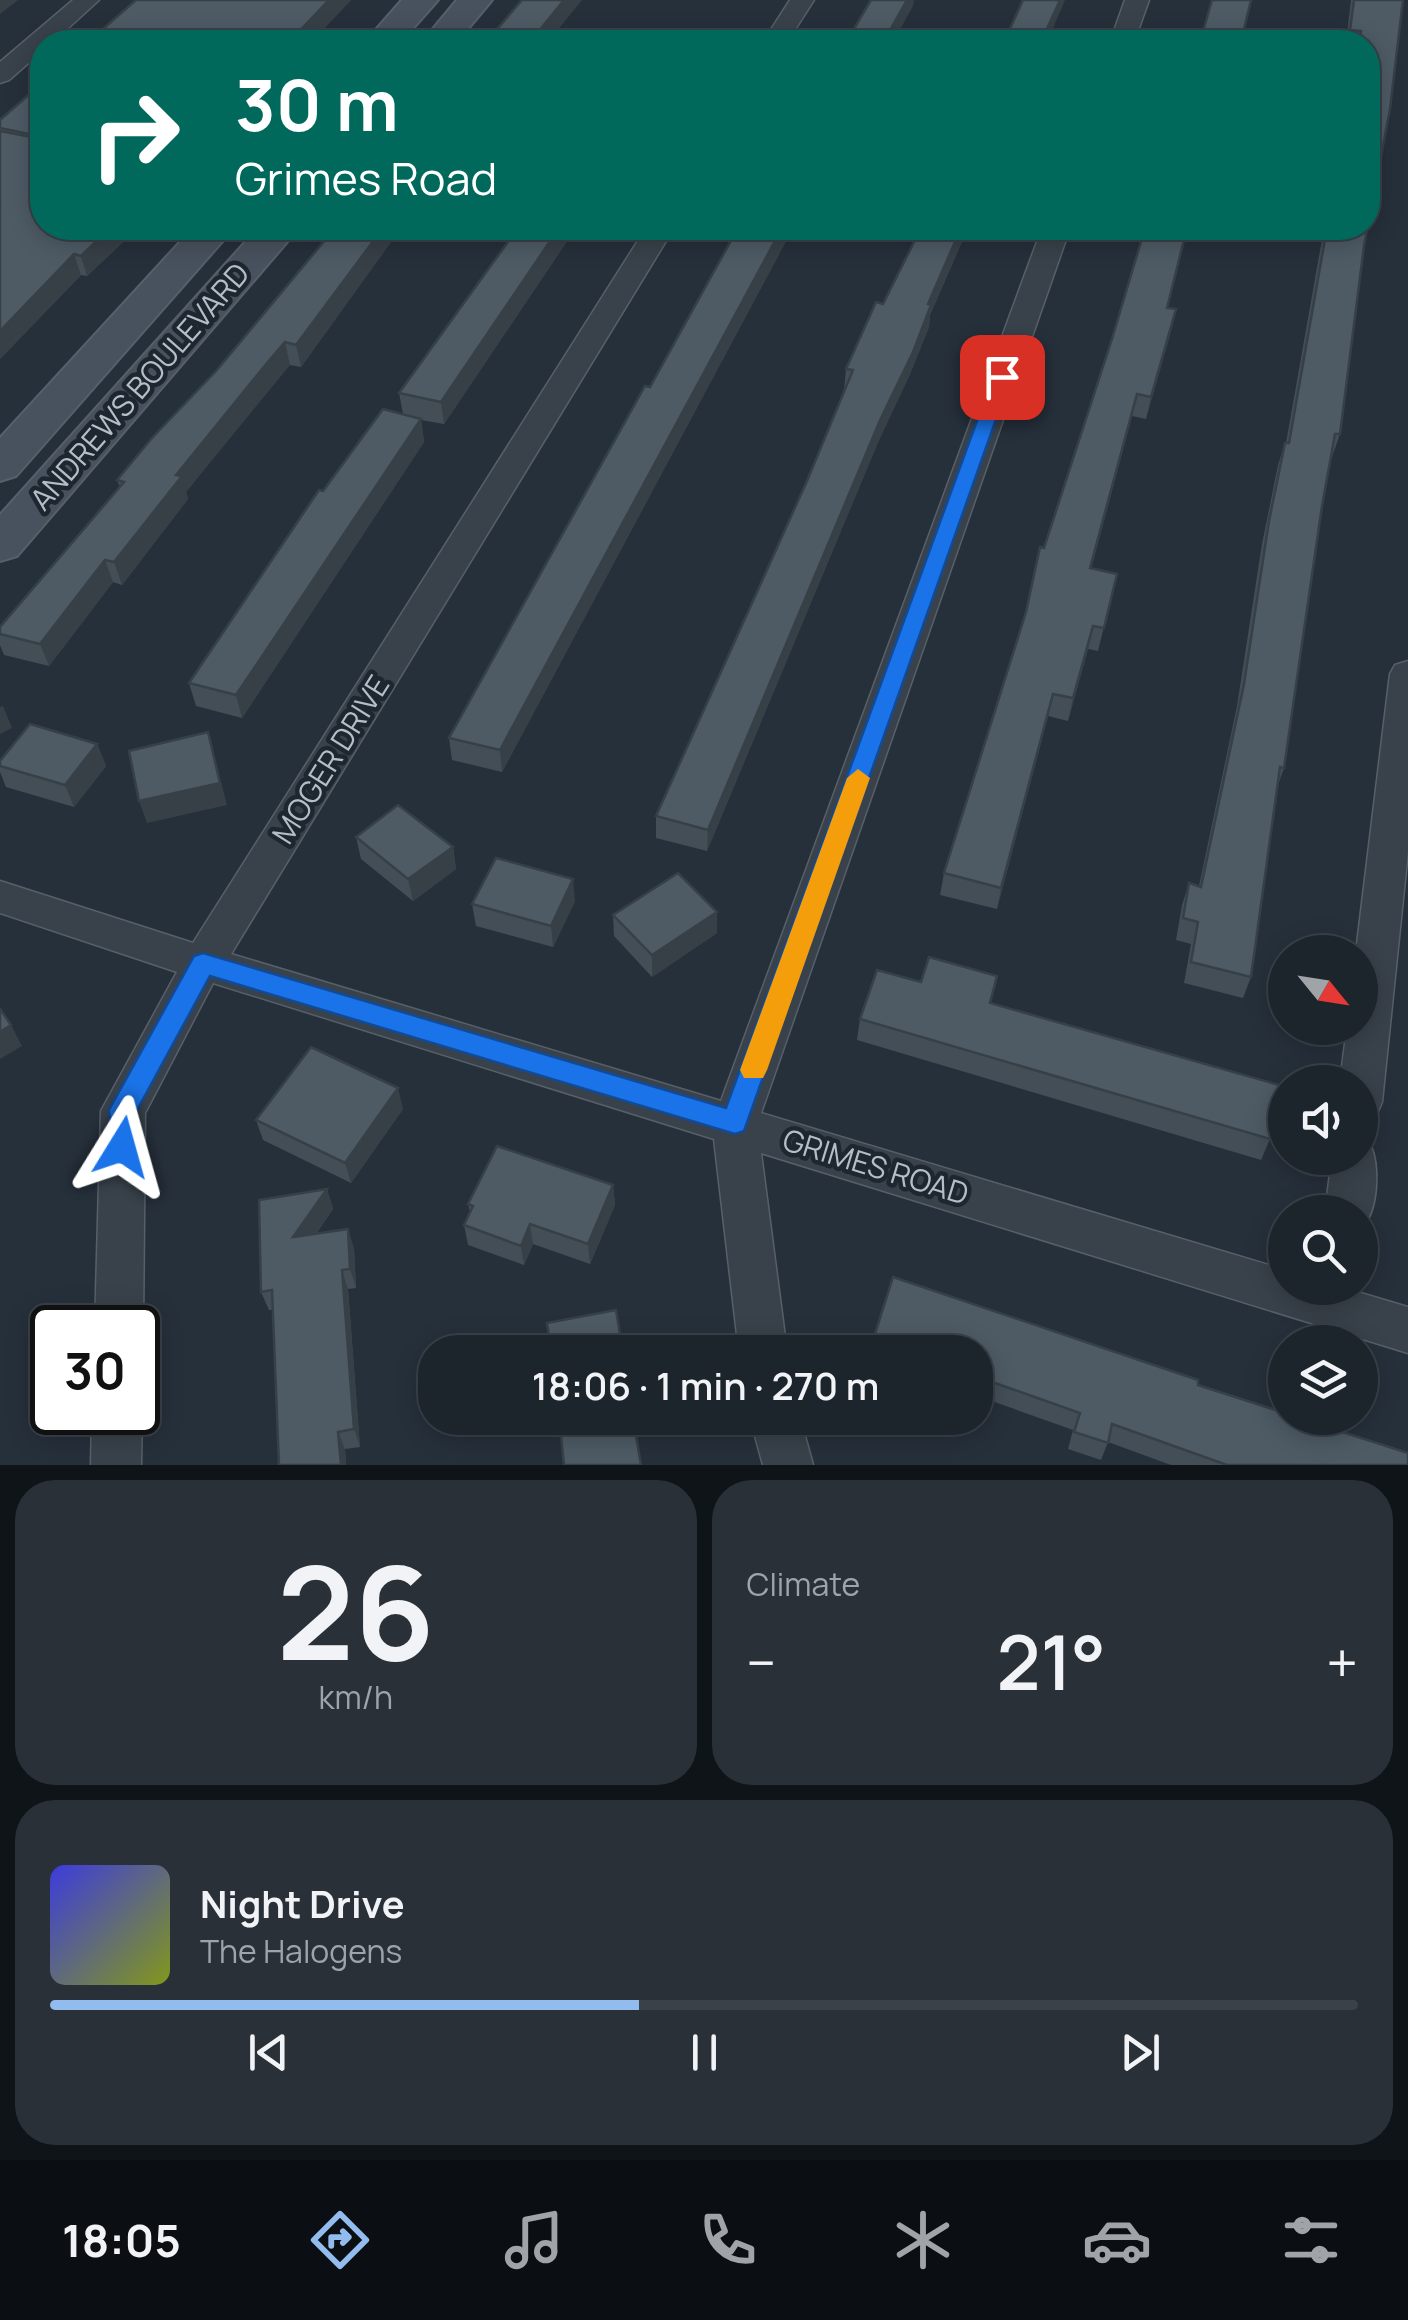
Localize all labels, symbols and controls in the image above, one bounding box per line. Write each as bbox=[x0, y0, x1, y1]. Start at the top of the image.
text: 30 m bbox=[235, 56, 399, 152]
icon: right bbox=[70, 70, 200, 200]
text: Grimes Road bbox=[235, 147, 497, 209]
street label: ANDREWS BOULEVARD bbox=[20, 254, 258, 518]
pin bbox=[960, 335, 1045, 420]
icon: arrive bbox=[975, 350, 1030, 405]
street label: MOGER DRIVE bbox=[262, 667, 398, 851]
north arrow bbox=[1268, 935, 1378, 1045]
map controls bbox=[1268, 935, 1378, 1435]
button: sound bbox=[1268, 1065, 1378, 1175]
position arrow bbox=[70, 1095, 174, 1199]
street label: GRIMES ROAD bbox=[778, 1118, 974, 1214]
button: search bbox=[1268, 1195, 1378, 1305]
speed limit sign: 30 bbox=[30, 1305, 160, 1435]
button: layers bbox=[1268, 1325, 1378, 1435]
text: 18:06 · 1 min · 270 m bbox=[532, 1359, 879, 1411]
text: 26 bbox=[277, 1521, 435, 1699]
text: Climate bbox=[747, 1562, 860, 1606]
text: 21° bbox=[997, 1610, 1106, 1713]
text: − bbox=[747, 1624, 776, 1700]
text: + bbox=[1326, 1624, 1358, 1700]
text: km/h bbox=[319, 1675, 393, 1719]
text: Night Drive bbox=[200, 1877, 405, 1929]
text: The Halogens bbox=[200, 1929, 402, 1973]
icon: previous bbox=[241, 2025, 296, 2080]
icon: pause bbox=[677, 2025, 732, 2080]
icon: next bbox=[1113, 2025, 1168, 2080]
icon: directions bbox=[305, 2205, 375, 2275]
icon: music bbox=[499, 2205, 569, 2275]
icon: phone bbox=[693, 2205, 763, 2275]
icon: climate bbox=[888, 2205, 958, 2275]
icon: car bbox=[1082, 2205, 1152, 2275]
icon: filters bbox=[1276, 2205, 1346, 2275]
text: 18:05 bbox=[62, 2209, 181, 2271]

